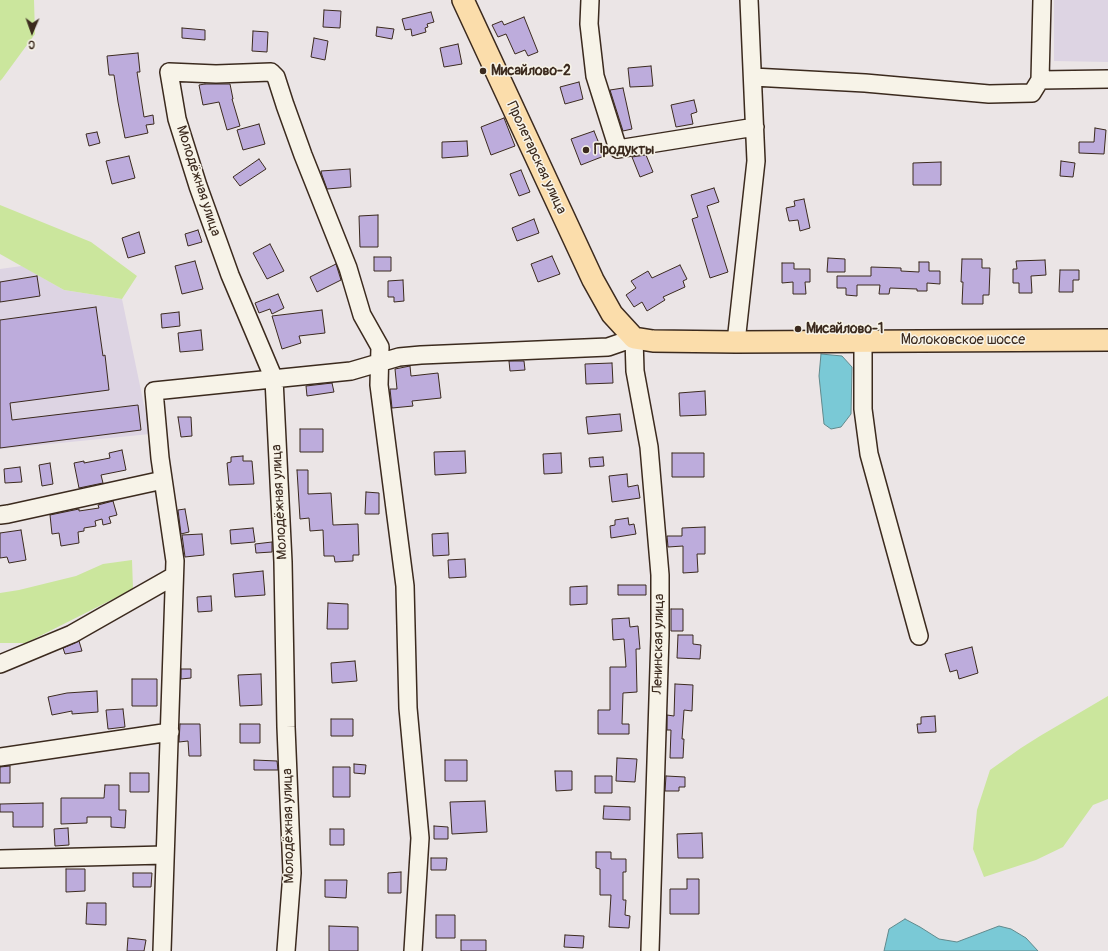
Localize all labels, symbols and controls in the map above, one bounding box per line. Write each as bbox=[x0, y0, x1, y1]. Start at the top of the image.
north arrow bbox=[12, 12, 52, 52]
text: С bbox=[28, 38, 35, 51]
place label: Мисайлово-2 bbox=[491, 63, 571, 79]
marker: Мисайлово-2 bbox=[478, 66, 488, 76]
street label: Пролетарская улица bbox=[503, 99, 569, 217]
street label: Молодёжная улица bbox=[172, 124, 224, 238]
place label: Продукты bbox=[594, 142, 654, 158]
marker: Продукты bbox=[581, 145, 591, 155]
place label: Мисайлово-1 bbox=[806, 321, 883, 337]
marker: Мисайлово-1 bbox=[793, 324, 803, 334]
street label: Молоковское шоссе bbox=[901, 332, 1025, 348]
street label: Молодёжная улица bbox=[269, 444, 291, 560]
street label: Ленинская улица bbox=[650, 593, 668, 695]
street label: Молодёжная улица bbox=[280, 768, 298, 884]

